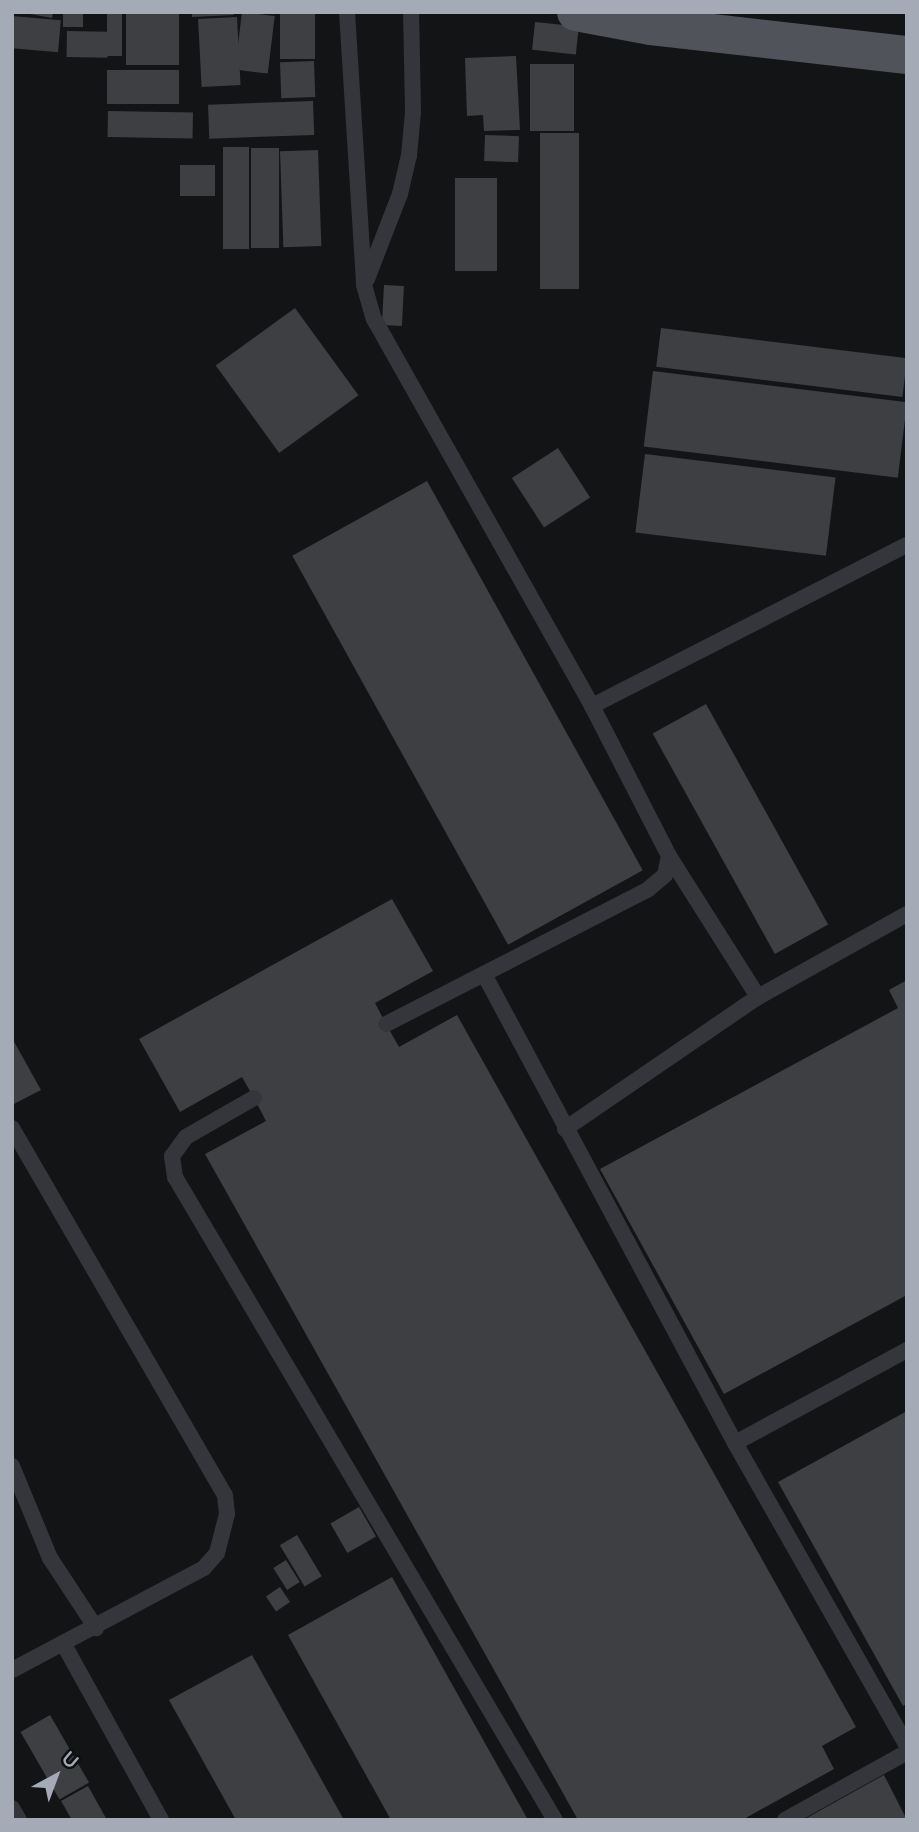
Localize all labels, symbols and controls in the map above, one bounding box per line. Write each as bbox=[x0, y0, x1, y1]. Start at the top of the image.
north arrow bbox=[21, 1741, 91, 1811]
text: U bbox=[57, 1747, 82, 1773]

